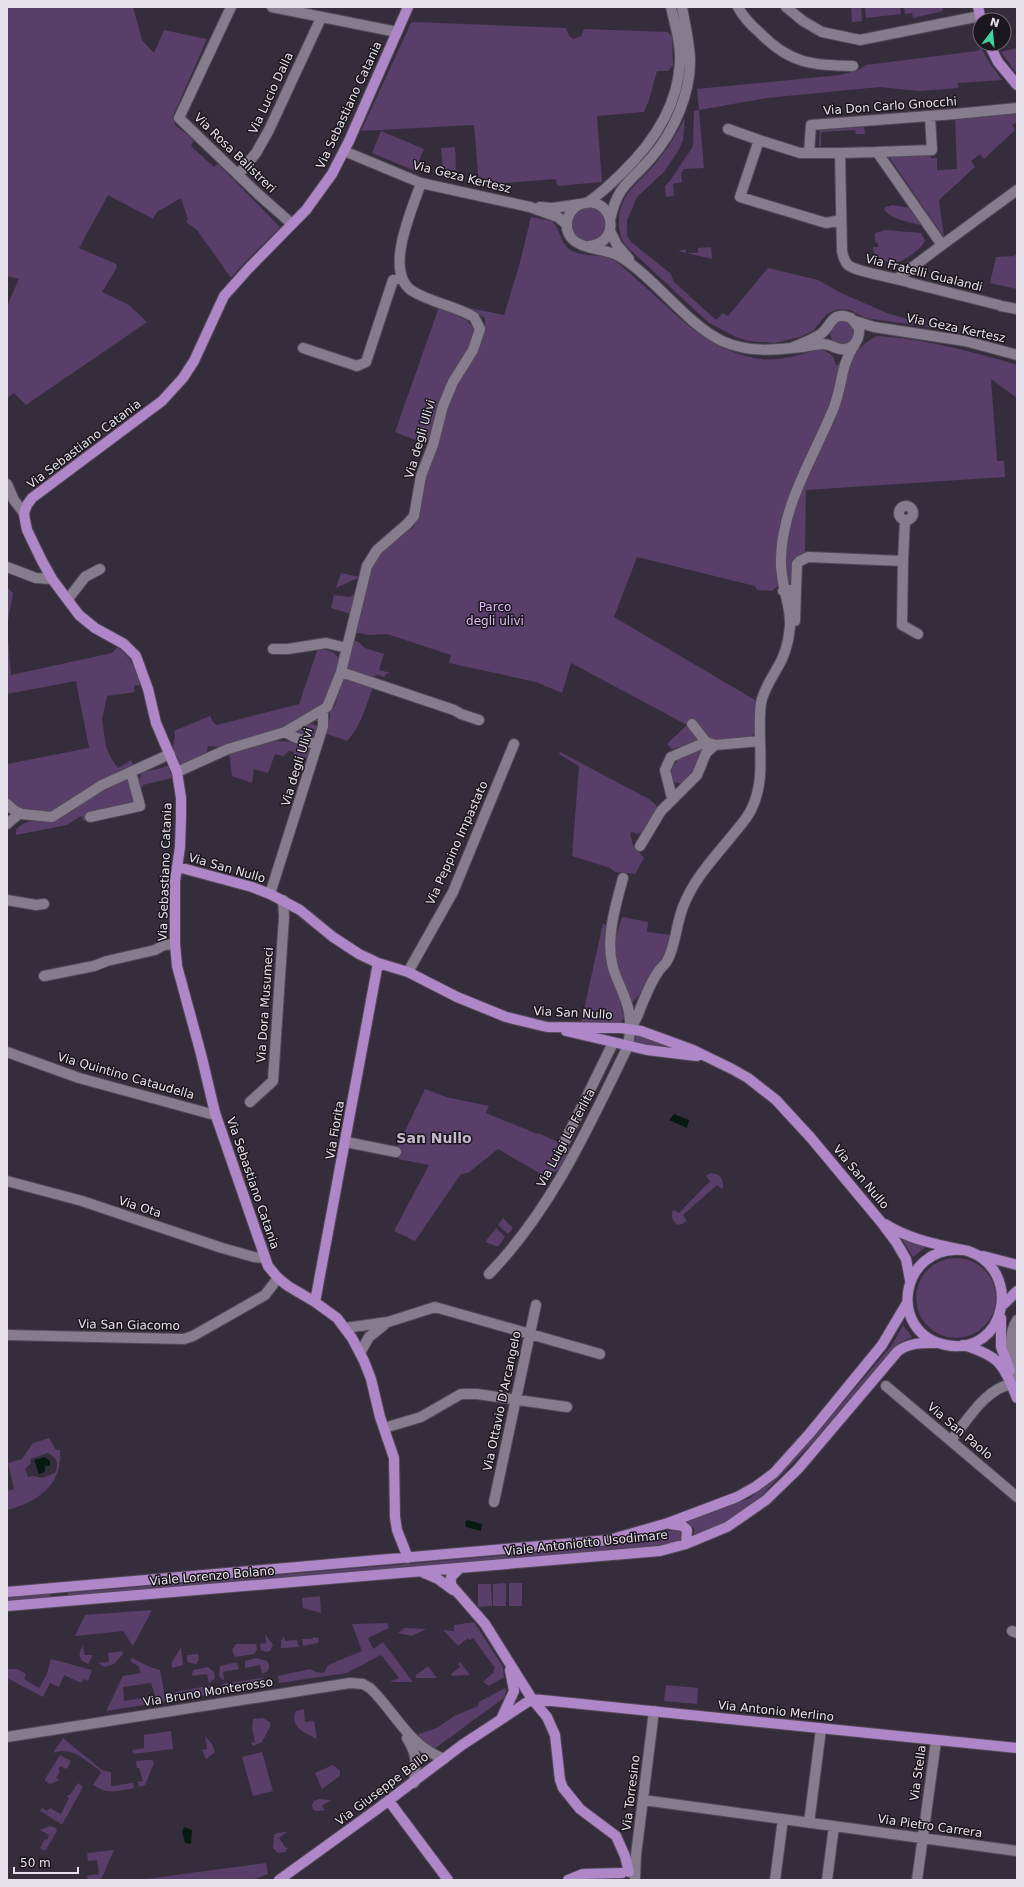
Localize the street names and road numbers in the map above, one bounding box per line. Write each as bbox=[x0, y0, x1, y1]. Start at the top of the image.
street label: Via Sebastiano Catania bbox=[313, 39, 385, 171]
street label: Via Lucio Dalla bbox=[246, 50, 296, 136]
street label: Via Don Carlo Gnocchi bbox=[823, 94, 957, 118]
street label: Via Rosa Balistreri bbox=[191, 110, 279, 196]
street label: Via Geza Kertesz bbox=[411, 158, 513, 196]
street label: Via Fratelli Gualandi bbox=[864, 252, 984, 294]
street label: Via Geza Kertesz bbox=[905, 311, 1007, 345]
street label: Via Sebastiano Catania bbox=[24, 397, 144, 491]
street label: Via degli Ulivi bbox=[402, 398, 438, 480]
street label: Via degli Ulivi bbox=[278, 726, 316, 808]
street label: Via Peppino Impastato bbox=[423, 779, 491, 907]
street label: Via Sebastiano Catania bbox=[156, 802, 174, 942]
street label: Via San Nullo bbox=[187, 850, 267, 886]
street label: Via Dora Musumeci bbox=[254, 947, 276, 1063]
street label: Via San Nullo bbox=[533, 1004, 613, 1022]
street label: Via Quintino Cataudella bbox=[56, 1050, 196, 1102]
street label: Via Luigi La Ferlita bbox=[534, 1086, 598, 1190]
street label: Via Fiorita bbox=[323, 1099, 347, 1161]
street label: Via Sebastiano Catania bbox=[224, 1115, 282, 1251]
street label: Via San Nullo bbox=[830, 1142, 892, 1212]
street label: Via Ota bbox=[117, 1194, 163, 1220]
street label: Via San Giacomo bbox=[78, 1317, 180, 1333]
street label: Via Ottavio D'Arcangelo bbox=[480, 1330, 524, 1472]
street label: Via San Paolo bbox=[925, 1400, 995, 1462]
street label: Viale Antoniotto Usodimare bbox=[504, 1527, 668, 1559]
street label: Viale Lorenzo Bolano bbox=[149, 1564, 275, 1588]
street label: Via Bruno Monterosso bbox=[142, 1675, 274, 1709]
street label: Via Antonio Merlino bbox=[717, 1698, 835, 1724]
street label: Via Stella bbox=[907, 1744, 929, 1802]
street label: Via Giuseppe Ballo bbox=[333, 1750, 431, 1828]
street label: Via Torresino bbox=[619, 1754, 643, 1832]
street label: Via Pietro Carrera bbox=[877, 1812, 983, 1840]

